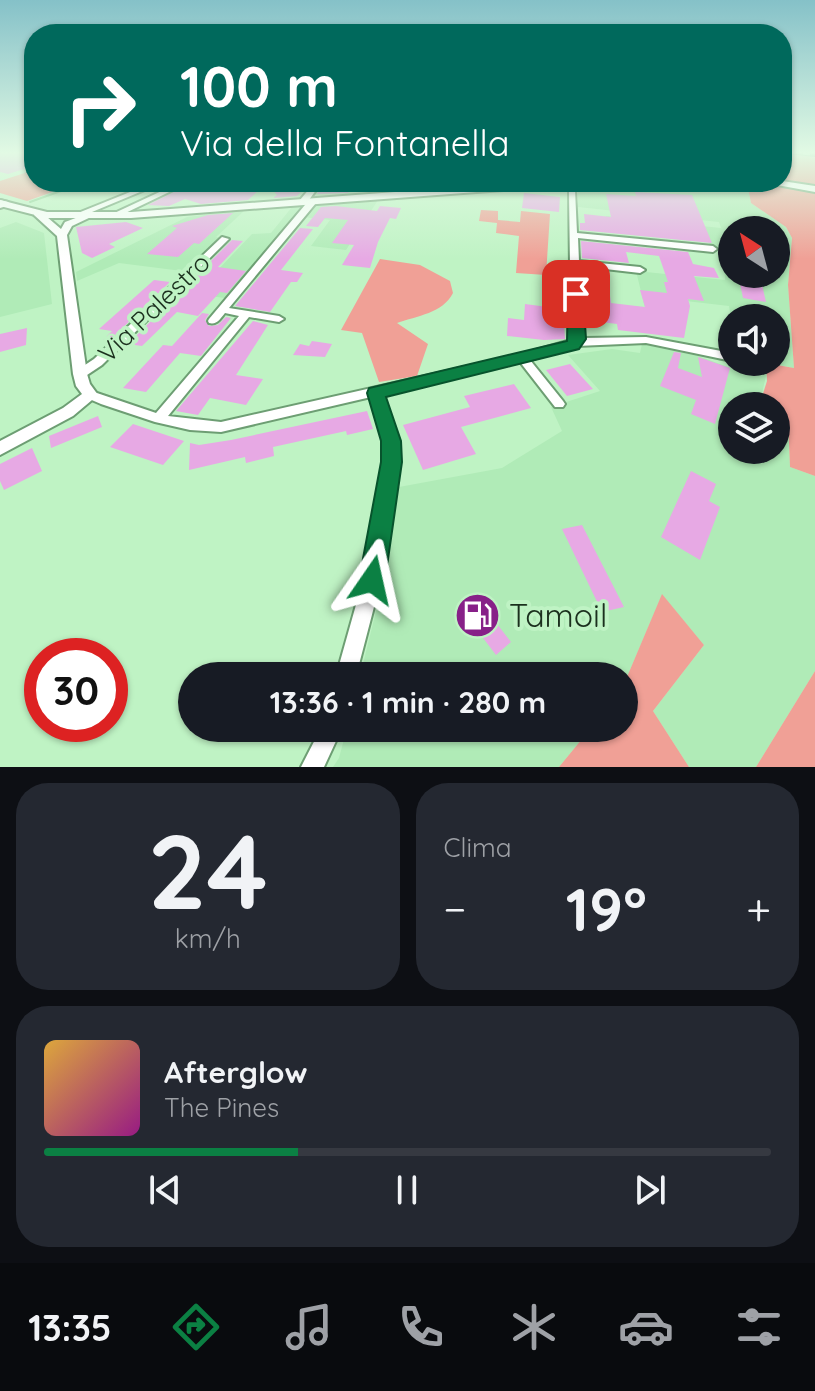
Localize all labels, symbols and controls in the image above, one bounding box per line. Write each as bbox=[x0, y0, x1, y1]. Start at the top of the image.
text: 100 m bbox=[180, 51, 338, 121]
icon: right bbox=[48, 56, 152, 160]
text: Via della Fontanella bbox=[180, 120, 510, 165]
north arrow bbox=[718, 216, 790, 288]
map controls bbox=[718, 216, 790, 464]
street label: Via Palestro bbox=[91, 246, 217, 369]
pin bbox=[542, 260, 610, 328]
icon: arrive bbox=[554, 272, 598, 316]
button: sound bbox=[718, 304, 790, 376]
button: layers bbox=[718, 392, 790, 464]
position arrow bbox=[330, 538, 414, 622]
fuel station icon: Tamoil bbox=[454, 592, 502, 640]
place label: Tamoil bbox=[509, 595, 607, 635]
speed limit sign: 30 bbox=[24, 638, 128, 742]
text: 13:36 · 1 min · 280 m bbox=[270, 683, 546, 721]
text: 24 bbox=[148, 805, 268, 935]
text: Clima bbox=[444, 831, 512, 864]
text: 19° bbox=[566, 871, 647, 946]
text: − bbox=[444, 881, 466, 936]
text: + bbox=[746, 881, 771, 936]
text: km/h bbox=[175, 922, 241, 955]
text: Afterglow bbox=[164, 1053, 307, 1091]
text: The Pines bbox=[164, 1091, 279, 1124]
icon: previous bbox=[143, 1168, 187, 1212]
icon: pause bbox=[385, 1168, 429, 1212]
icon: next bbox=[628, 1168, 672, 1212]
icon: directions bbox=[168, 1299, 224, 1355]
icon: music bbox=[281, 1299, 337, 1355]
icon: phone bbox=[393, 1299, 449, 1355]
icon: climate bbox=[506, 1299, 562, 1355]
icon: car bbox=[618, 1299, 674, 1355]
icon: filters bbox=[731, 1299, 787, 1355]
text: 13:35 bbox=[28, 1305, 112, 1350]

